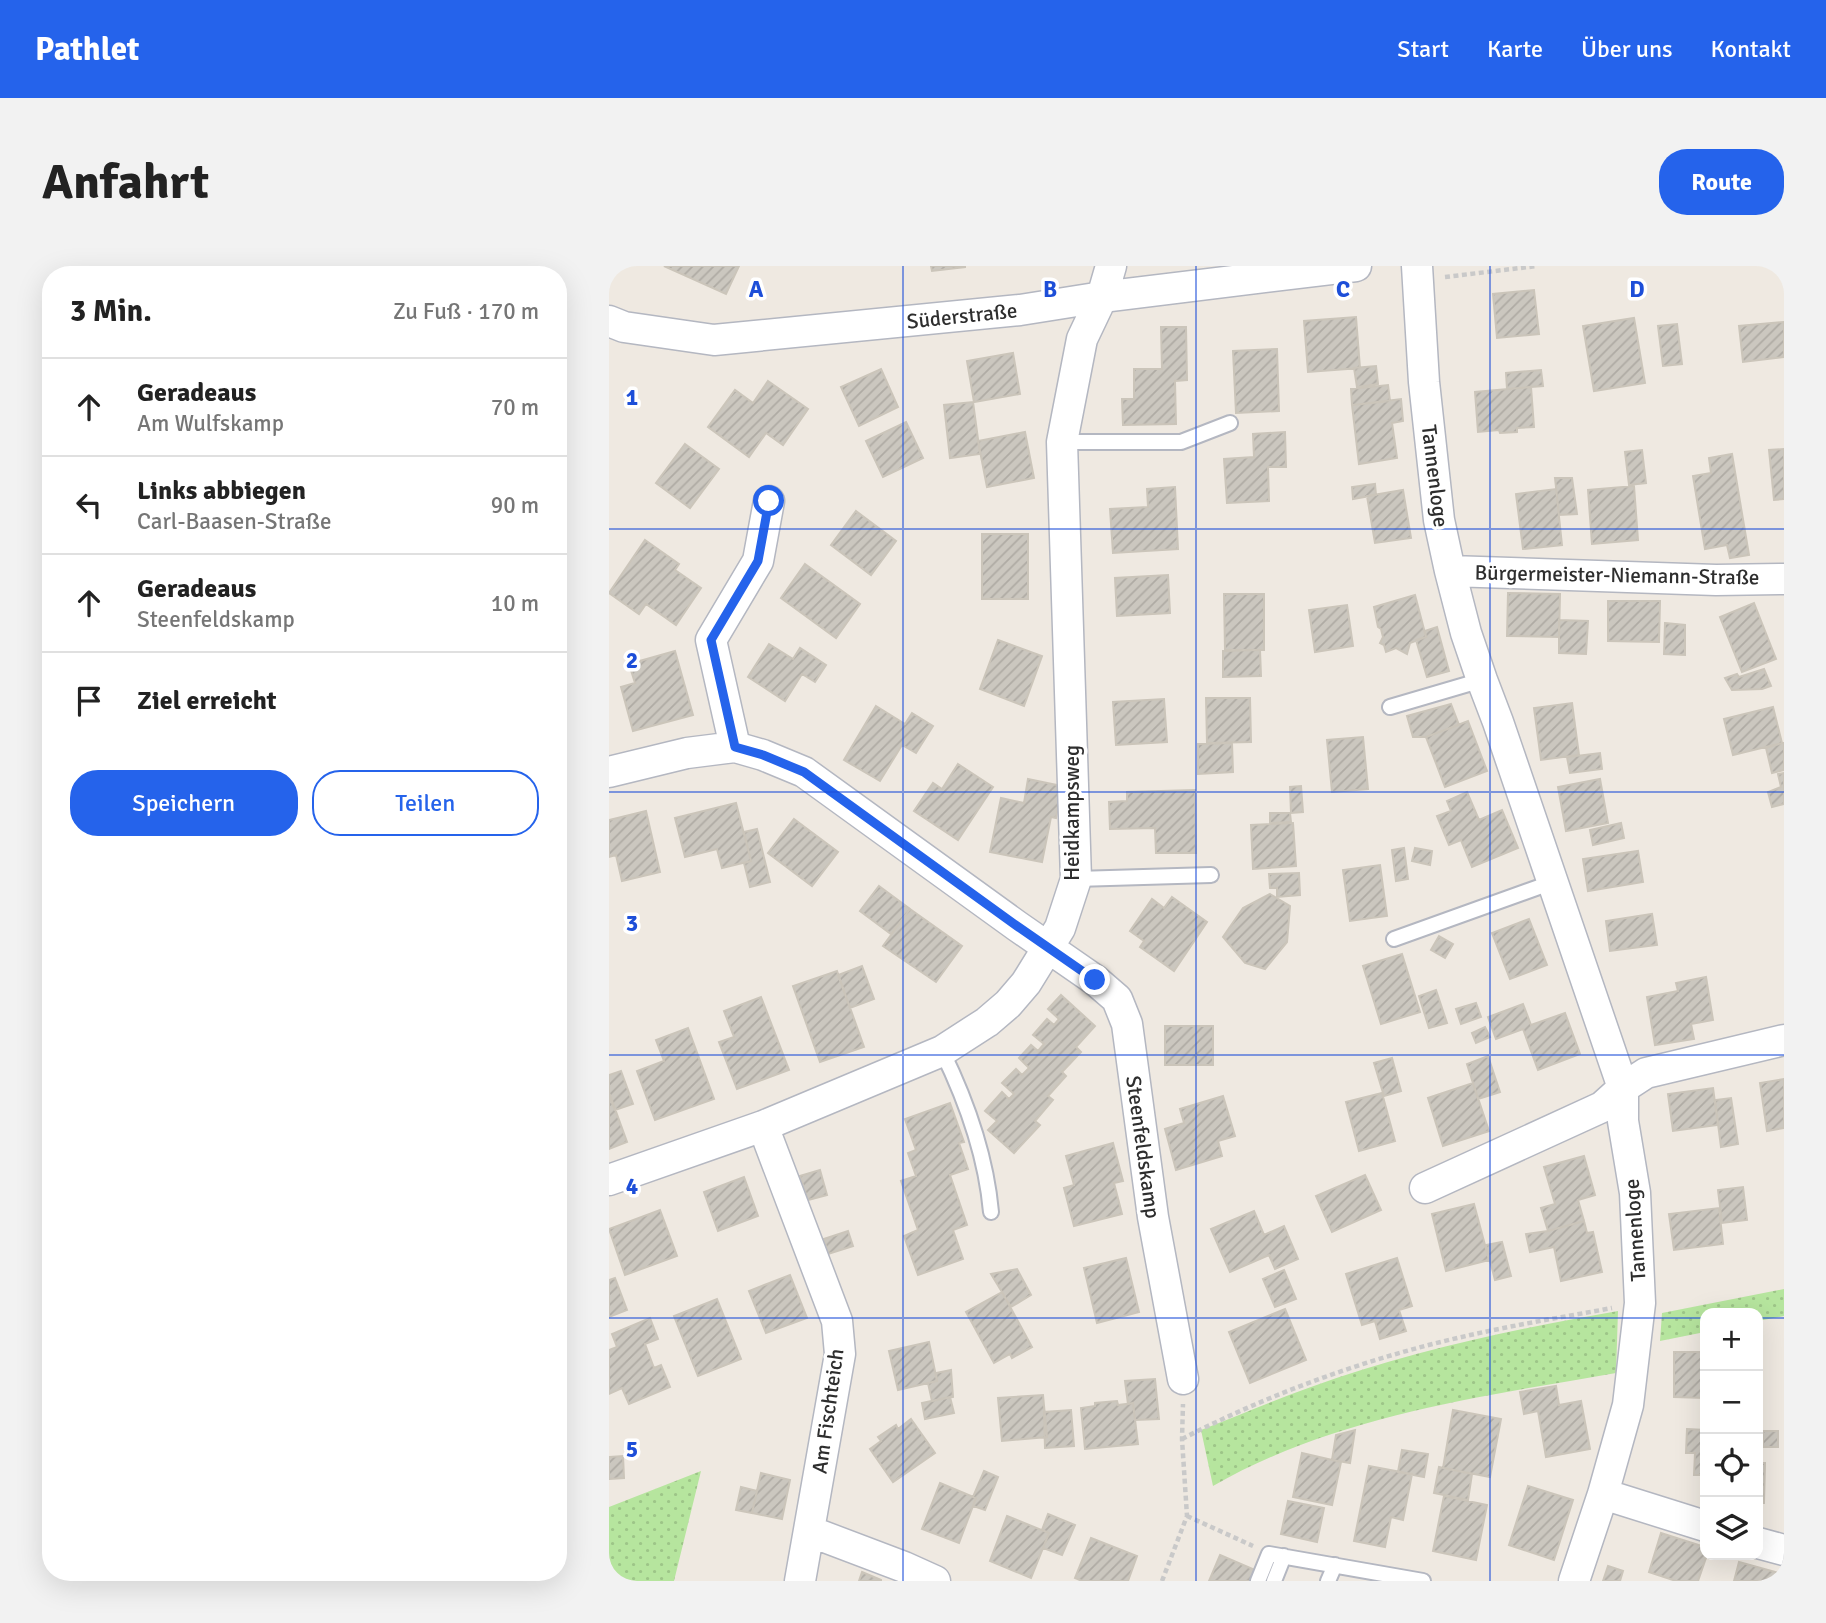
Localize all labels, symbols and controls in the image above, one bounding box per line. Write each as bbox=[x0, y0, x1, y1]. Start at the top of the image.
text: Pathlet bbox=[35, 29, 139, 70]
text: Start bbox=[1397, 34, 1449, 64]
text: Karte bbox=[1487, 34, 1543, 64]
text: Über uns bbox=[1581, 34, 1673, 64]
text: Kontakt bbox=[1711, 34, 1791, 64]
button: Route bbox=[1659, 149, 1784, 215]
text: Anfahrt bbox=[42, 152, 209, 212]
text: A bbox=[749, 275, 764, 304]
text: B bbox=[1043, 275, 1057, 304]
text: C bbox=[1336, 275, 1350, 304]
text: D bbox=[1629, 275, 1645, 304]
text: 3 Min. bbox=[70, 293, 152, 330]
text: Zu Fuß · 170 m bbox=[393, 297, 539, 326]
street label: Süderstraße bbox=[905, 297, 1019, 335]
text: Geradeaus bbox=[137, 377, 256, 409]
text: 1 bbox=[626, 383, 638, 412]
icon: ahead bbox=[70, 388, 108, 426]
text: 70 m bbox=[491, 393, 539, 422]
text: Am Wulfskamp bbox=[137, 409, 284, 438]
street label: Tannenloge bbox=[1416, 423, 1454, 529]
text: Links abbiegen bbox=[137, 475, 306, 507]
route start bbox=[753, 485, 784, 516]
icon: left bbox=[70, 486, 108, 524]
text: 90 m bbox=[491, 491, 539, 520]
text: Carl-Baasen-Straße bbox=[137, 507, 332, 536]
street label: Bürgermeister-Niemann-Straße bbox=[1474, 560, 1760, 590]
text: Geradeaus bbox=[137, 573, 256, 605]
icon: ahead bbox=[70, 584, 108, 622]
text: 10 m bbox=[491, 589, 539, 618]
text: Steenfeldskamp bbox=[137, 605, 295, 634]
text: 2 bbox=[626, 646, 638, 675]
icon: arrive bbox=[70, 682, 108, 720]
text: Ziel erreicht bbox=[137, 685, 277, 717]
street label: Heidkampsweg bbox=[1059, 745, 1085, 881]
button: Speichern bbox=[70, 770, 298, 836]
button: Teilen bbox=[312, 770, 539, 836]
text: 3 bbox=[626, 909, 638, 938]
route end bbox=[1079, 964, 1110, 995]
street label: Steenfeldskamp bbox=[1120, 1074, 1166, 1220]
text: 4 bbox=[626, 1172, 638, 1201]
street label: Tannenloge bbox=[1618, 1178, 1652, 1282]
map controls bbox=[1700, 1308, 1763, 1560]
button: + bbox=[1700, 1308, 1763, 1371]
street label: Am Fischteich bbox=[806, 1347, 850, 1475]
button: − bbox=[1700, 1371, 1763, 1434]
button: locate bbox=[1700, 1434, 1763, 1497]
text: 5 bbox=[626, 1435, 638, 1464]
button: layers bbox=[1700, 1497, 1763, 1560]

